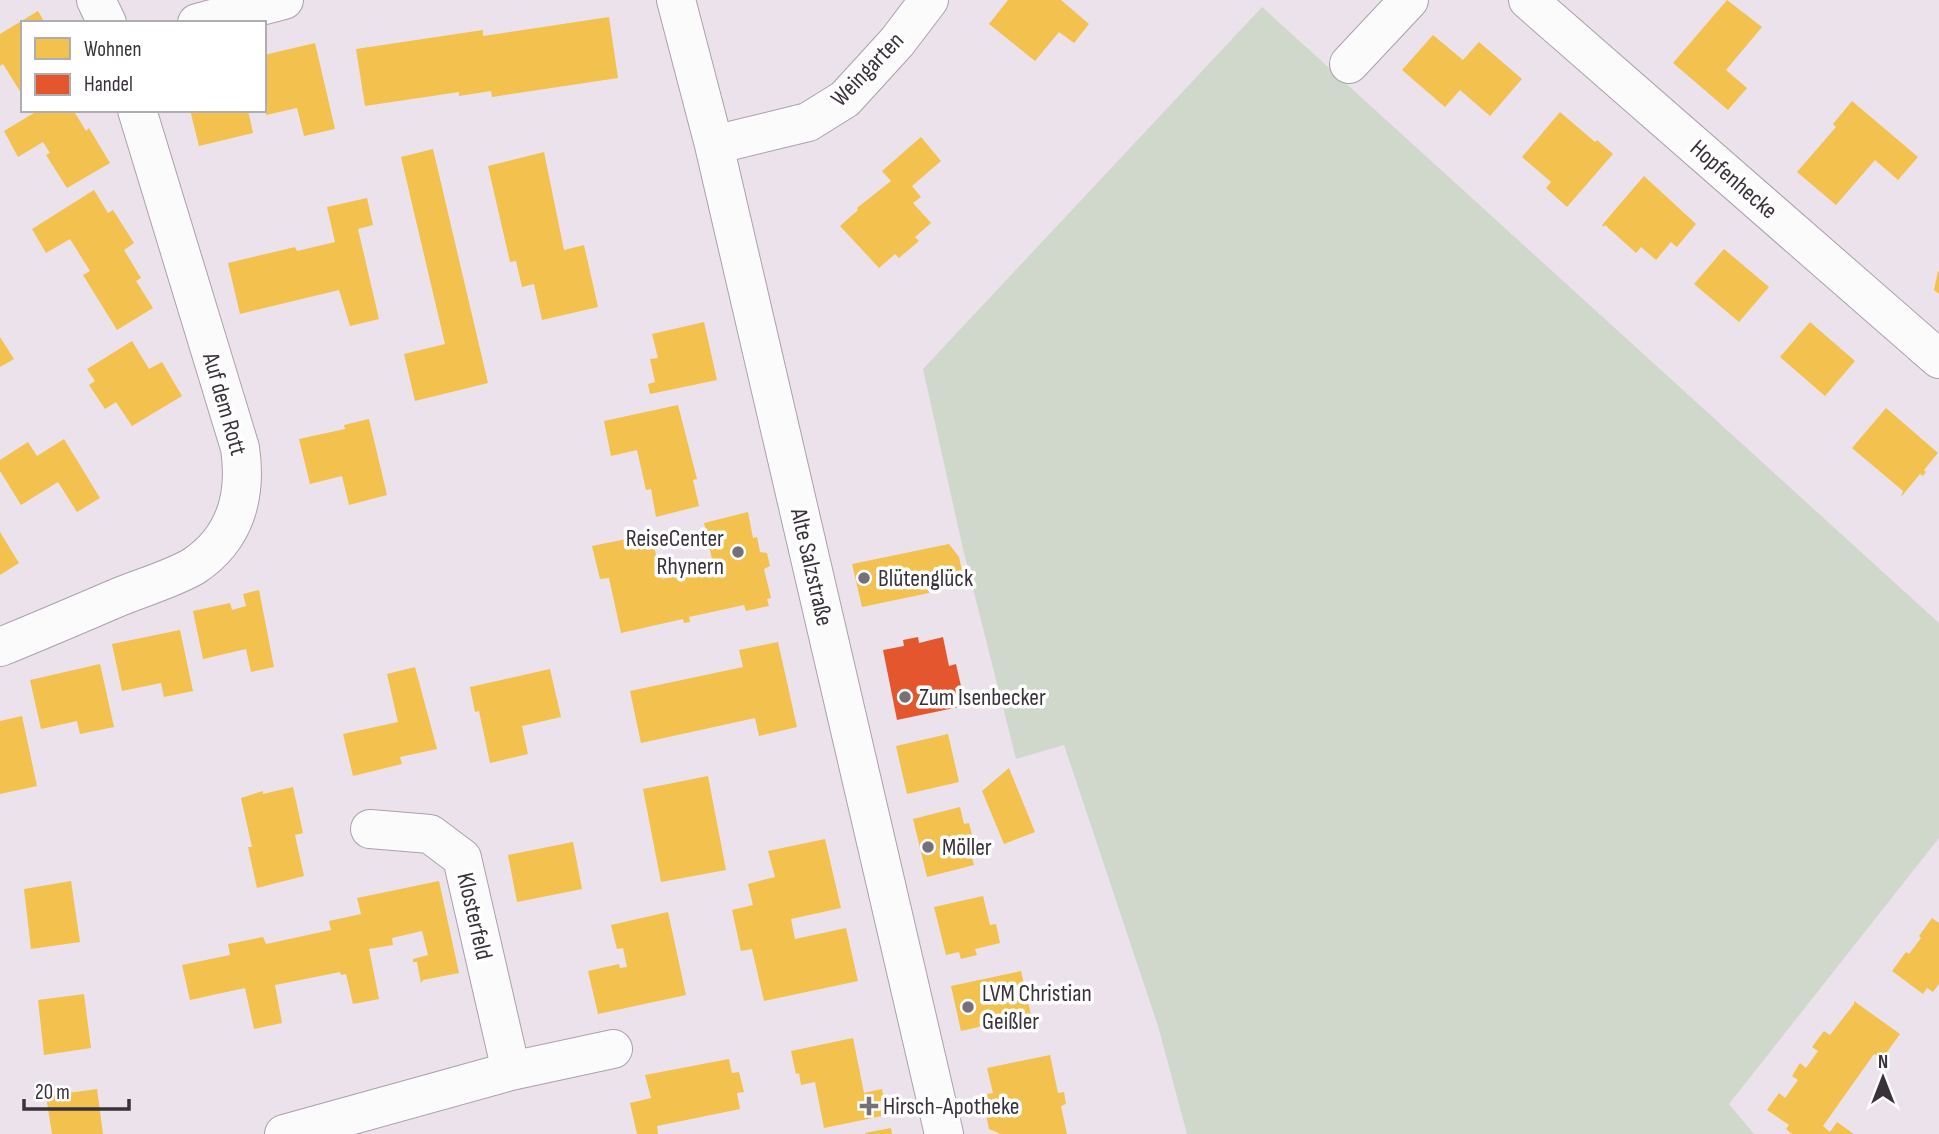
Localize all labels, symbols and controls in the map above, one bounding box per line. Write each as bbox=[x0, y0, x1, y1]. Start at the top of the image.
legend bbox=[21, 21, 266, 112]
street label: Weingarten bbox=[825, 26, 910, 113]
text: Wohnen bbox=[84, 37, 141, 62]
text: Handel bbox=[84, 72, 133, 97]
street label: Hopfenhecke bbox=[1684, 134, 1783, 225]
street label: Auf dem Rott bbox=[196, 349, 253, 459]
street label: Alte Salzstraße bbox=[784, 505, 839, 629]
place label: ReiseCenter Rhynern bbox=[626, 524, 724, 581]
marker: ReiseCenter Rhynern bbox=[730, 544, 746, 560]
place label: Blütenglück bbox=[878, 564, 973, 593]
marker: Blütenglück bbox=[856, 570, 872, 586]
place label: Zum Isenbecker bbox=[919, 683, 1046, 712]
marker: Zum Isenbecker bbox=[897, 689, 913, 705]
place label: Möller bbox=[942, 833, 992, 862]
marker: Möller bbox=[920, 839, 936, 855]
street label: Klosterfeld bbox=[450, 870, 499, 962]
place label: LVM Christian Geißler bbox=[982, 979, 1092, 1036]
marker: LVM Christian Geißler bbox=[960, 999, 976, 1015]
north arrow bbox=[1848, 1043, 1918, 1113]
text: N bbox=[1878, 1051, 1888, 1074]
scale bar bbox=[24, 1068, 130, 1112]
text: 20 m bbox=[35, 1080, 70, 1105]
place label: Hirsch-Apotheke bbox=[883, 1092, 1019, 1121]
marker: Hirsch-Apotheke bbox=[861, 1098, 877, 1114]

